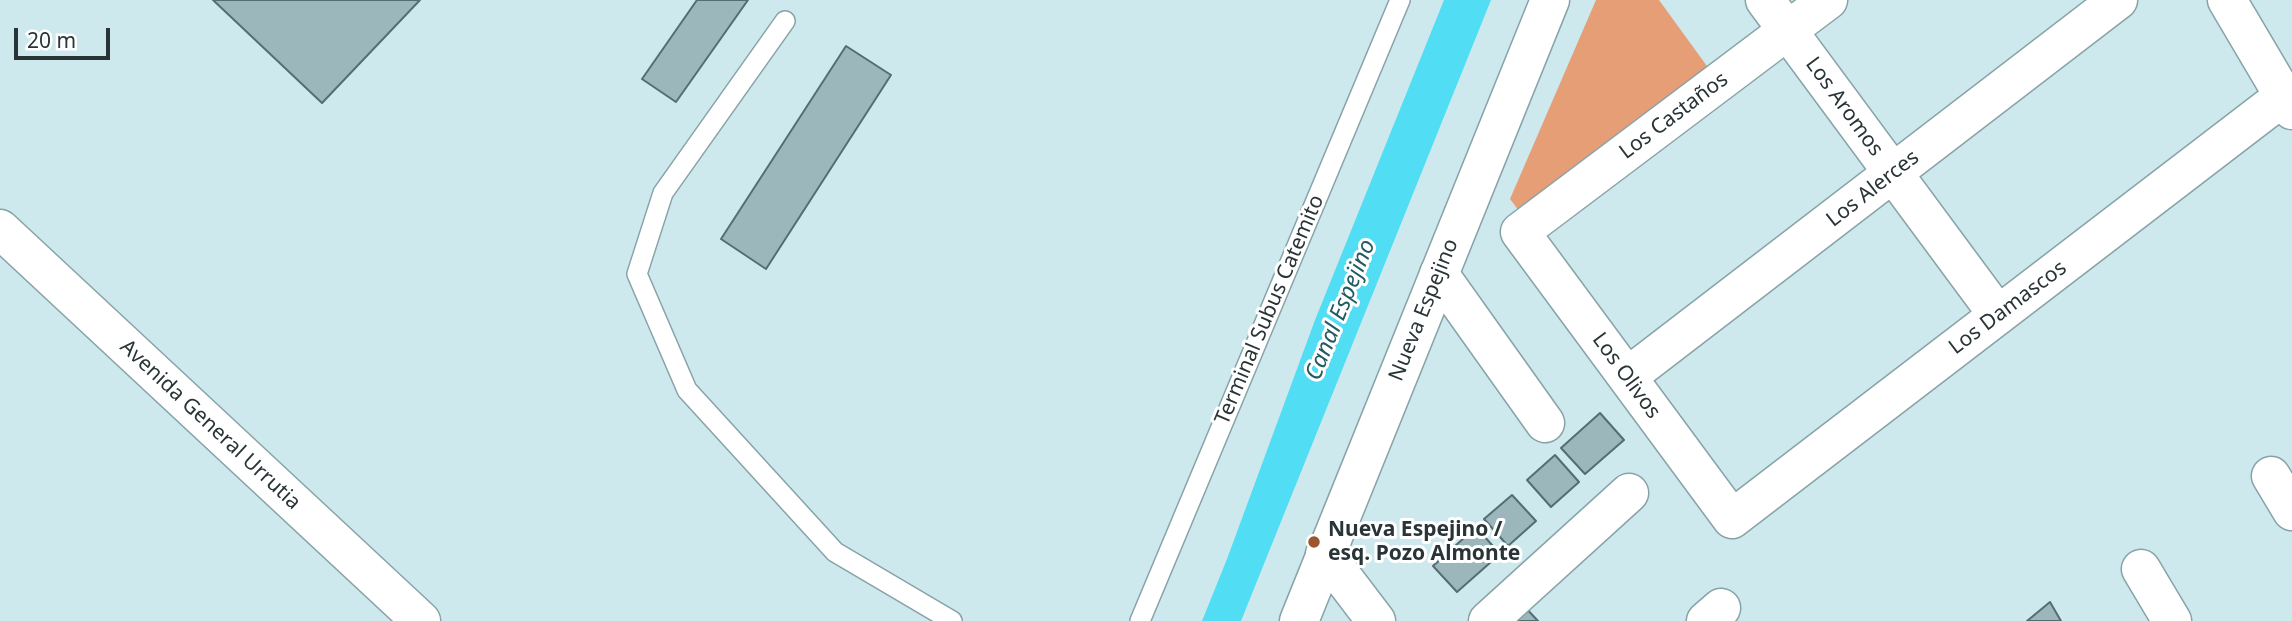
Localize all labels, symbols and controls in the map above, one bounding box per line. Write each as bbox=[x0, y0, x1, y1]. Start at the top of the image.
scale bar bbox=[18, 14, 114, 58]
text: 20 m bbox=[27, 26, 76, 54]
street label: Los Aromos bbox=[1800, 53, 1888, 161]
street label: Los Castaños bbox=[1615, 67, 1733, 165]
street label: Los Alerces bbox=[1822, 145, 1924, 233]
street label: Terminal Subus Catemito bbox=[1210, 191, 1330, 429]
street label: Nueva Espejino bbox=[1384, 235, 1464, 385]
water label: Canal Espejino bbox=[1300, 236, 1382, 384]
street label: Los Damascos bbox=[1944, 256, 2072, 360]
street label: Los Olivos bbox=[1586, 328, 1666, 424]
street label: Avenida General Urrutia bbox=[114, 335, 306, 515]
place label: Nueva Espejino / esq. Pozo Almonte bbox=[1328, 517, 1520, 567]
marker: Nueva Espejino / esq. Pozo Almonte bbox=[1306, 534, 1322, 550]

